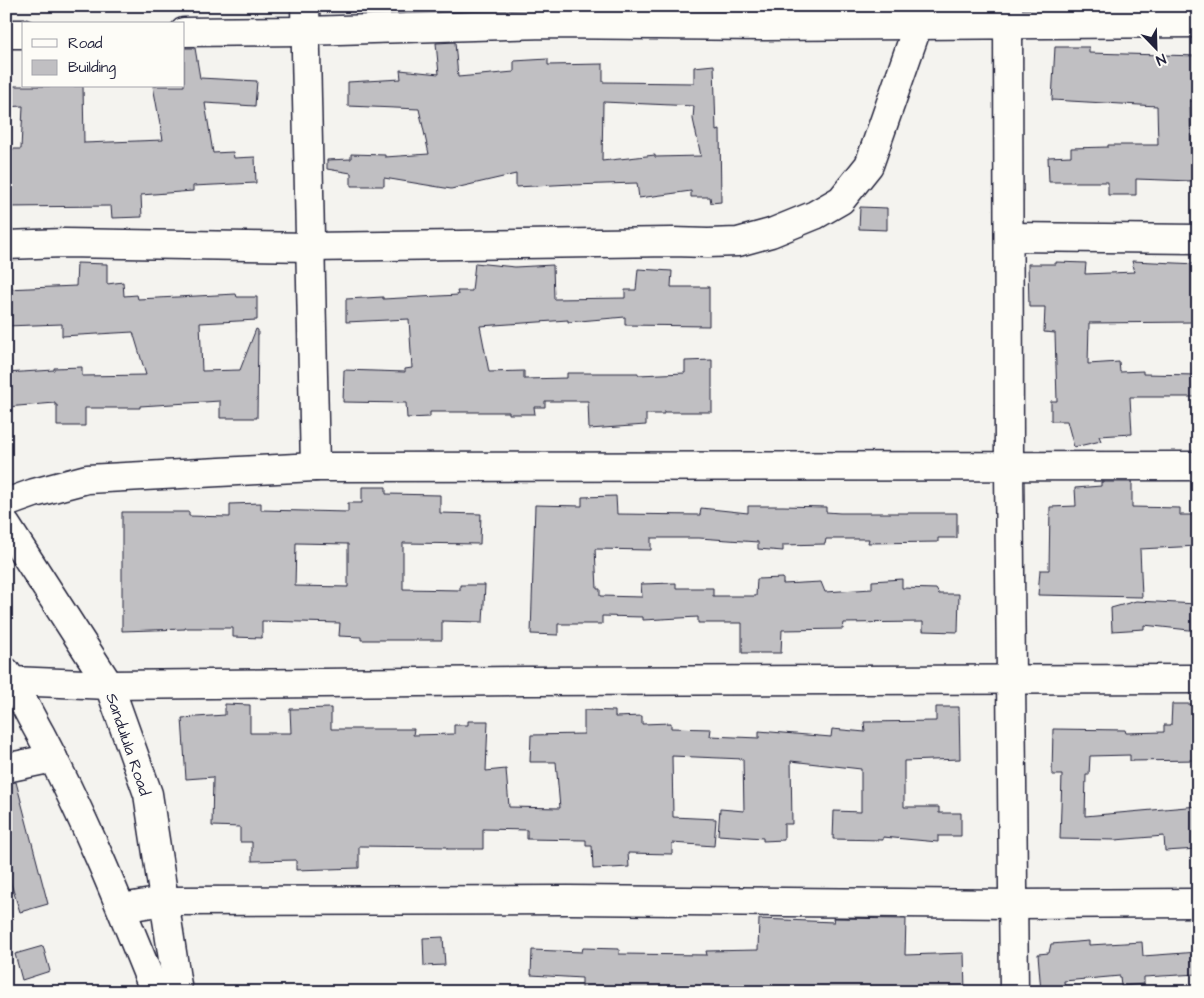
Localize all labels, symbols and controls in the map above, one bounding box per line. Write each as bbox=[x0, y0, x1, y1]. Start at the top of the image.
legend bbox=[22, 22, 185, 88]
north arrow bbox=[1132, 22, 1182, 72]
text: Road bbox=[68, 33, 103, 54]
text: N bbox=[1153, 48, 1169, 70]
text: Building bbox=[68, 57, 116, 79]
street label: Sandulula Road bbox=[100, 690, 156, 799]

